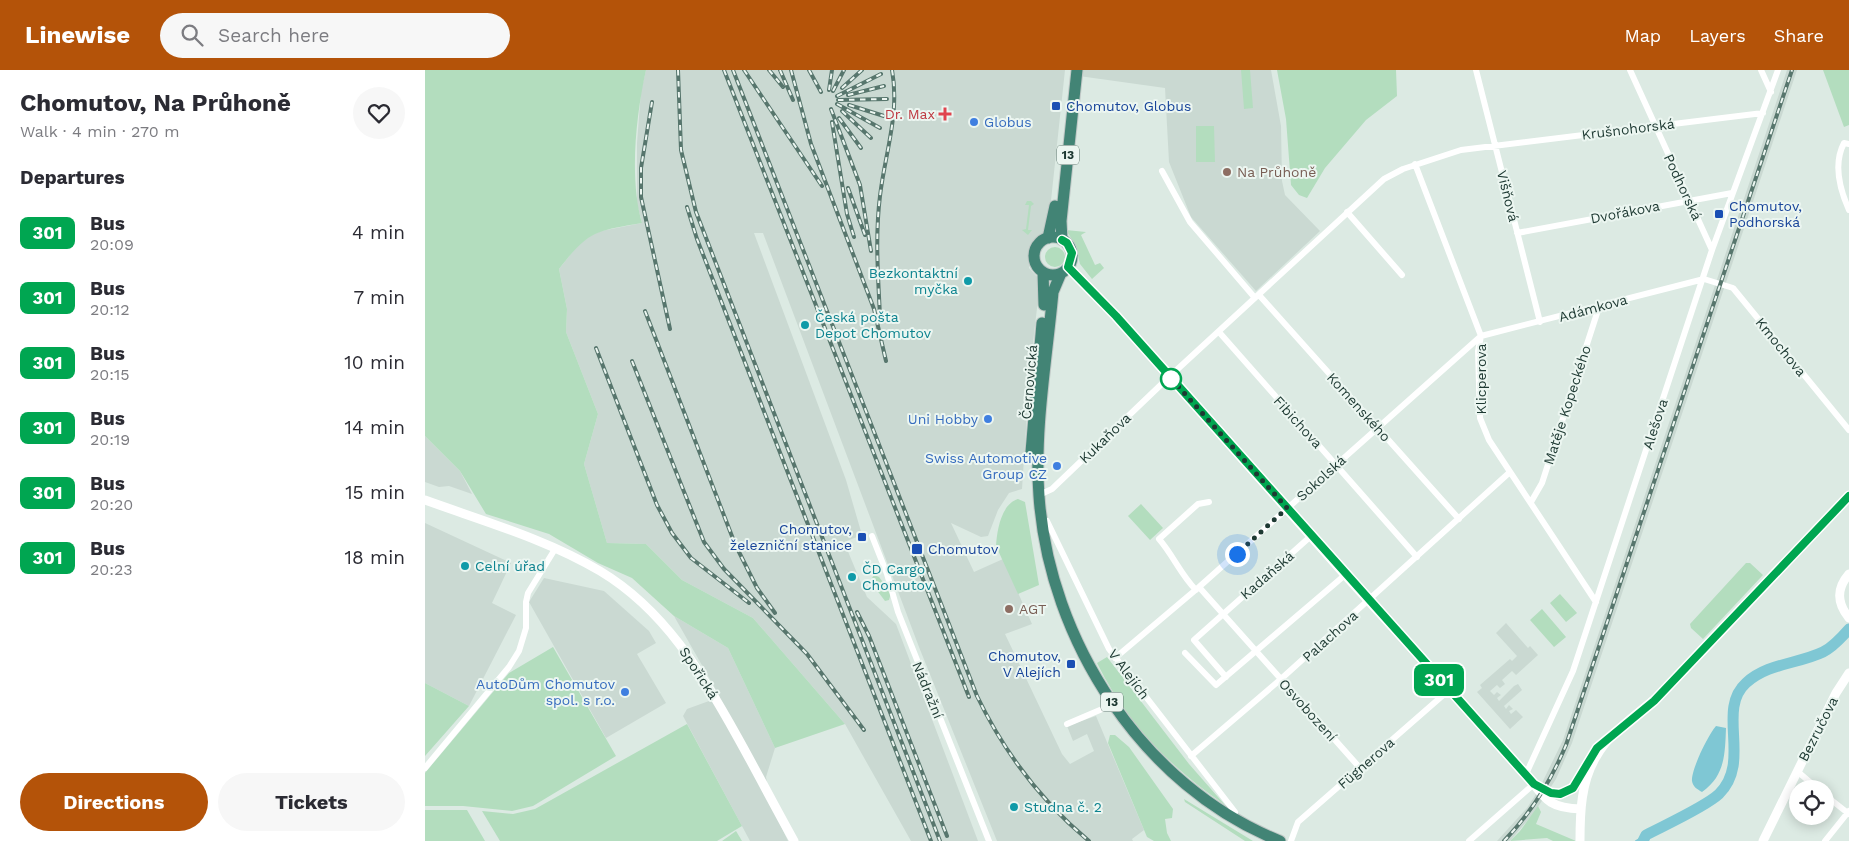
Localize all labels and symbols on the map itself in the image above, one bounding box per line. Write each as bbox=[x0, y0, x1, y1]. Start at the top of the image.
place label: Chomutov, Globus bbox=[1066, 98, 1191, 114]
marker: Chomutov, Globus bbox=[1050, 100, 1062, 112]
place label: Dr. Max bbox=[885, 106, 935, 122]
marker: Dr. Max bbox=[939, 108, 951, 120]
place label: Globus bbox=[984, 114, 1032, 130]
street label: Krušnohorská bbox=[1581, 115, 1675, 143]
marker: Globus bbox=[968, 116, 980, 128]
road number: 13 bbox=[1057, 146, 1079, 164]
street label: Podhorská bbox=[1661, 151, 1705, 223]
place label: Na Průhoně bbox=[1237, 164, 1316, 180]
marker: Na Průhoně bbox=[1221, 166, 1233, 178]
street label: Višňová bbox=[1494, 169, 1522, 223]
street label: Dvořákova bbox=[1589, 197, 1661, 227]
place label: Chomutov, Podhorská bbox=[1729, 198, 1802, 230]
marker: Chomutov, Podhorská bbox=[1713, 208, 1725, 220]
place label: Bezkontaktní myčka bbox=[869, 265, 958, 297]
marker: Bezkontaktní myčka bbox=[962, 275, 974, 287]
street label: Adámkova bbox=[1557, 291, 1629, 325]
place label: Česká pošta Depot Chomutov bbox=[815, 309, 932, 341]
street label: Kmochova bbox=[1752, 314, 1810, 380]
marker: Česká pošta Depot Chomutov bbox=[799, 319, 811, 331]
street label: Matěje Kopeckého bbox=[1540, 343, 1594, 467]
street label: Černovická bbox=[1018, 344, 1040, 420]
street label: Klicperova bbox=[1473, 344, 1489, 414]
unlabelled marker bbox=[1160, 368, 1182, 390]
street label: Komenského bbox=[1324, 369, 1394, 445]
street label: Fibichova bbox=[1270, 393, 1326, 451]
street label: Alešova bbox=[1639, 397, 1671, 451]
street label: Kukaňova bbox=[1076, 410, 1134, 466]
place label: Uni Hobby bbox=[908, 411, 979, 427]
marker: Uni Hobby bbox=[982, 413, 994, 425]
place label: Swiss Automotive Group CZ bbox=[925, 450, 1047, 482]
street label: Sokolská bbox=[1293, 452, 1349, 504]
marker: Swiss Automotive Group CZ bbox=[1051, 460, 1063, 472]
place label: Chomutov, železniční stanice bbox=[730, 521, 852, 553]
marker: Chomutov, železniční stanice bbox=[856, 531, 868, 543]
place label: Chomutov bbox=[928, 541, 999, 557]
marker: Chomutov bbox=[910, 542, 924, 556]
your location bbox=[1225, 542, 1250, 567]
street label: Kadaňská bbox=[1237, 547, 1297, 602]
place label: Celní úřad bbox=[475, 558, 545, 574]
marker: Celní úřad bbox=[459, 560, 471, 572]
place label: ČD Cargo Chomutov bbox=[862, 561, 933, 593]
marker: ČD Cargo Chomutov bbox=[846, 571, 858, 583]
place label: AGT bbox=[1019, 601, 1047, 617]
marker: AGT bbox=[1003, 603, 1015, 615]
street label: Palachova bbox=[1299, 607, 1361, 665]
street label: Spořická bbox=[676, 644, 722, 702]
street label: V Alejích bbox=[1105, 646, 1153, 702]
place label: Chomutov, V Alejích bbox=[988, 648, 1061, 680]
marker: Chomutov, V Alejích bbox=[1065, 658, 1077, 670]
street label: Nádražní bbox=[909, 659, 947, 721]
line badge: 301 bbox=[1410, 664, 1468, 696]
place label: AutoDům Chomutov spol. s r.o. bbox=[476, 676, 616, 708]
street label: Osvobození bbox=[1276, 676, 1340, 745]
marker: AutoDům Chomutov spol. s r.o. bbox=[619, 686, 631, 698]
road number: 13 bbox=[1101, 692, 1123, 712]
street label: Bezručova bbox=[1795, 694, 1841, 764]
street label: Fügnerova bbox=[1334, 734, 1398, 792]
place label: Studna č. 2 bbox=[1024, 799, 1102, 815]
marker: Studna č. 2 bbox=[1008, 801, 1020, 813]

